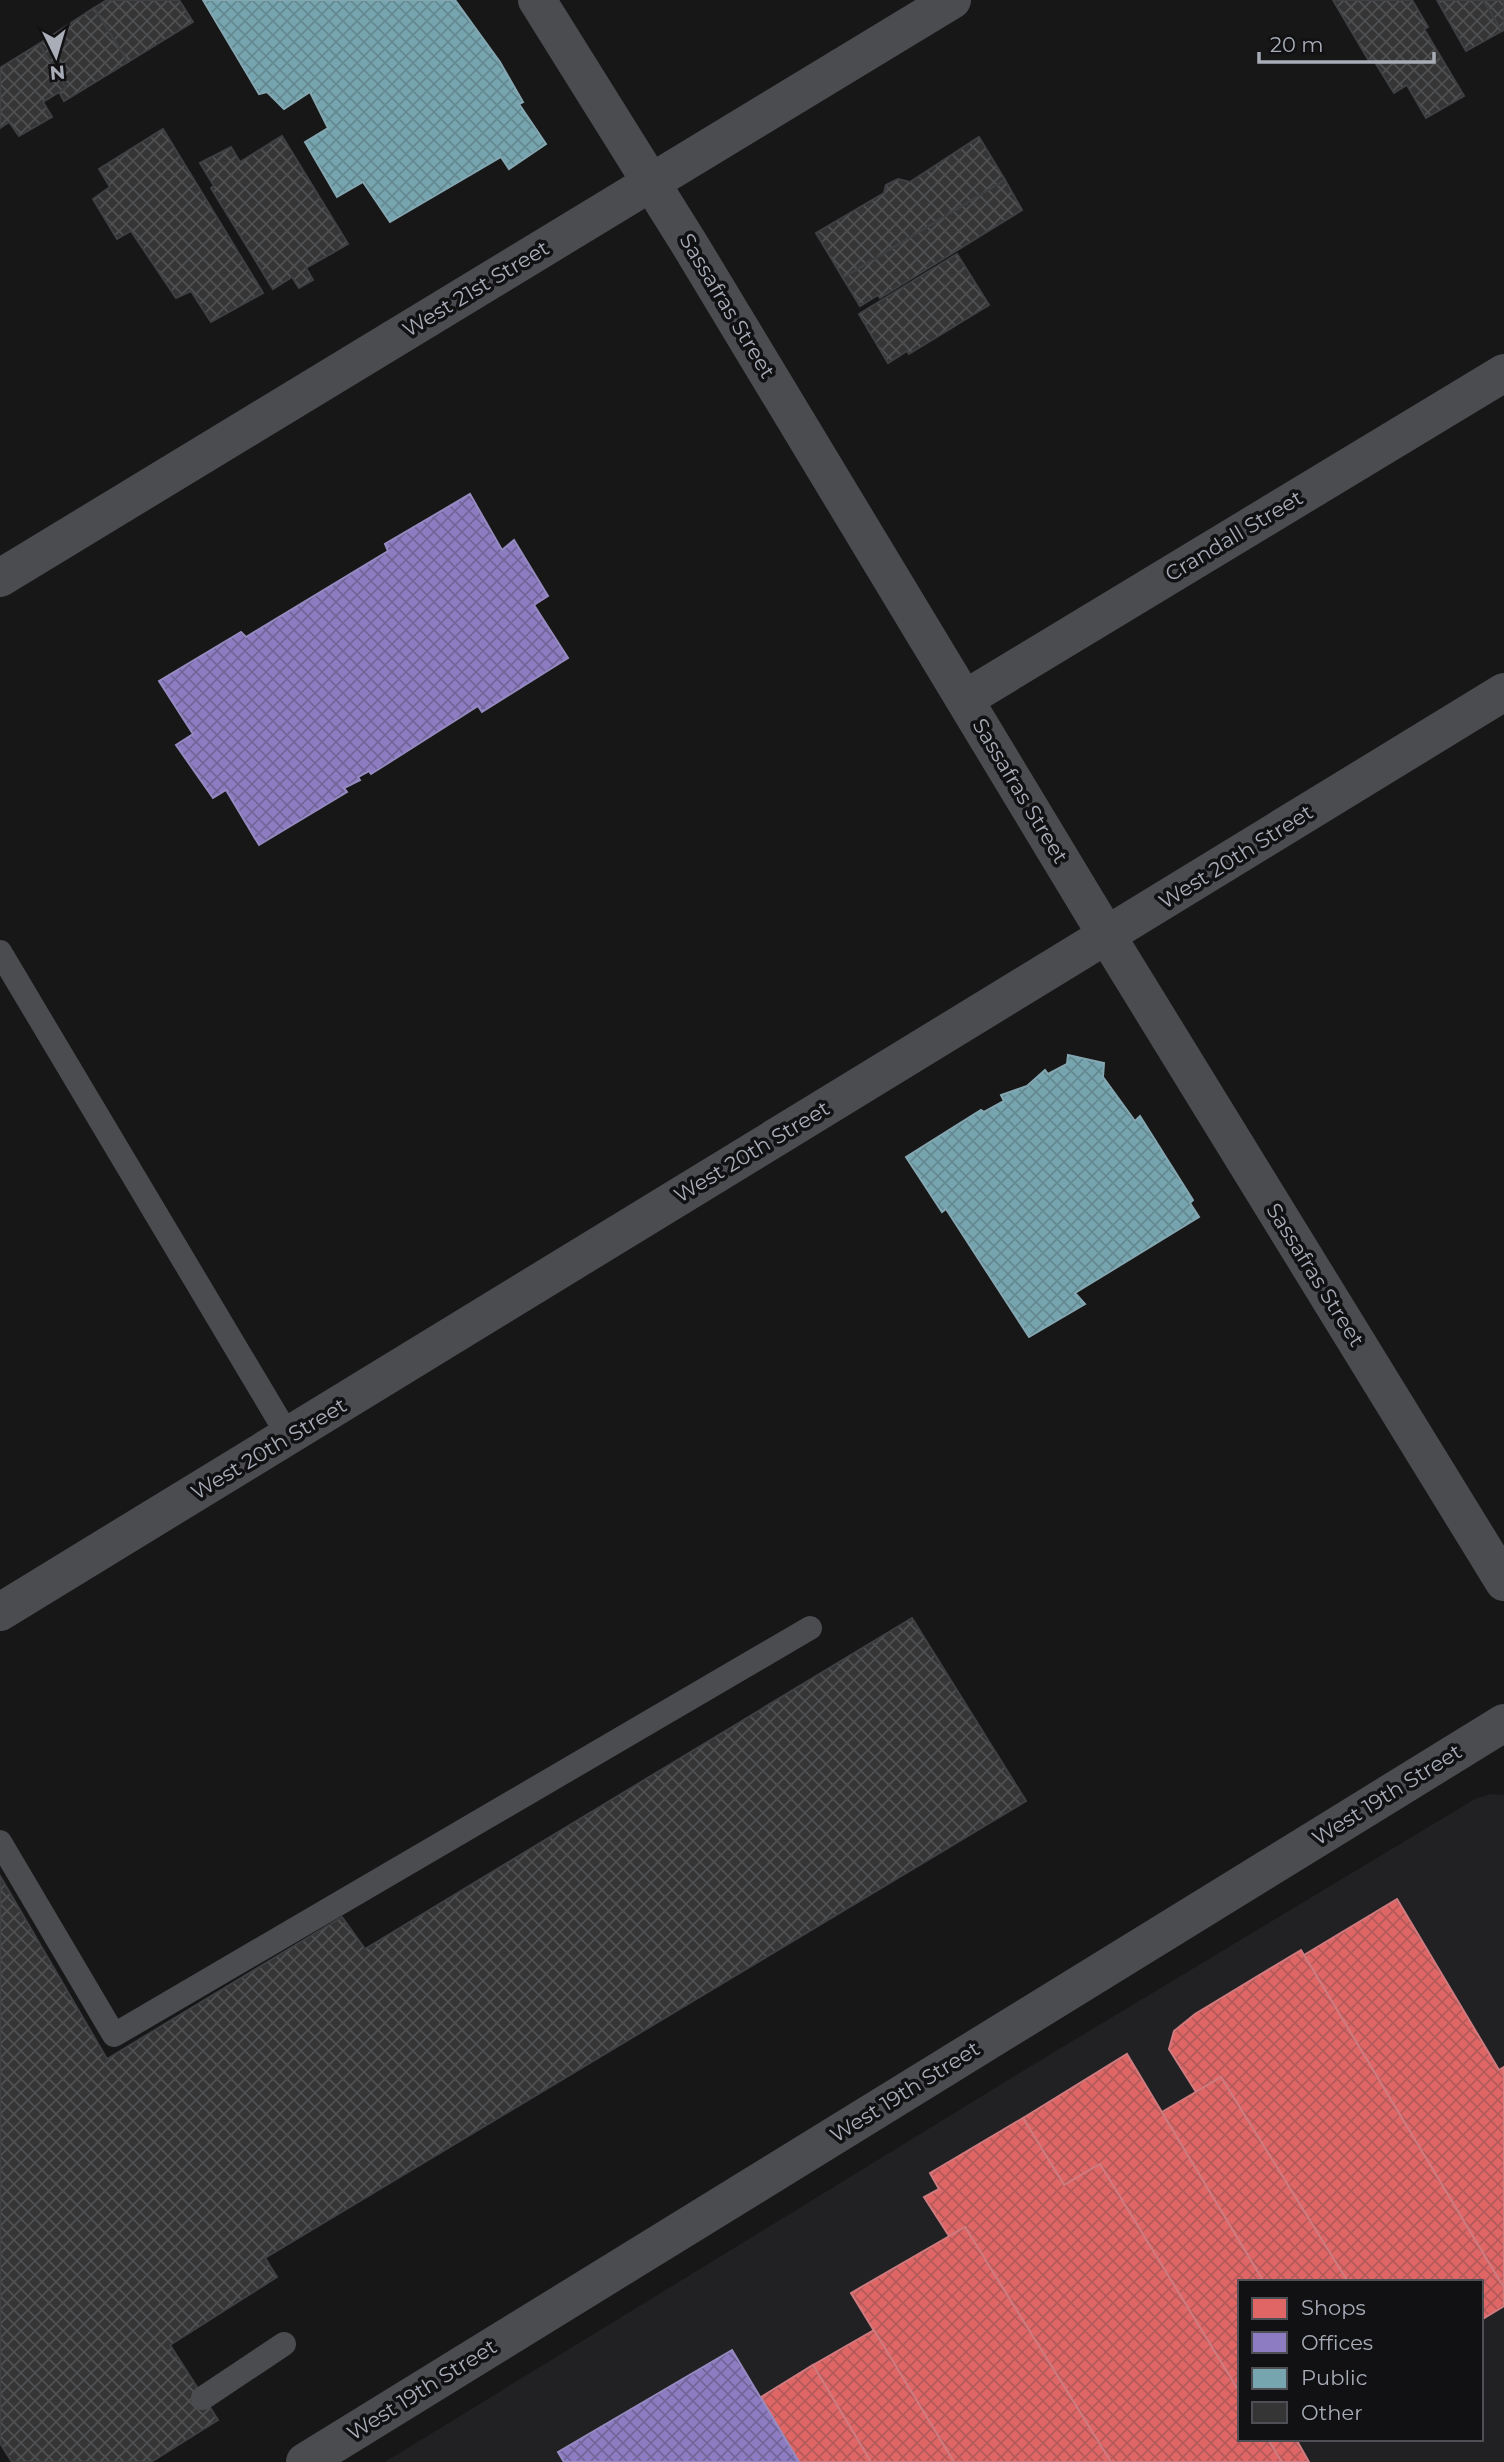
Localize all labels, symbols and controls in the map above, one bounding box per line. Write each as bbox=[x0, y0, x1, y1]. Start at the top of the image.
north arrow bbox=[21, 21, 91, 91]
scale bar bbox=[1259, 21, 1434, 65]
text: 20 m bbox=[1270, 32, 1324, 57]
text: N bbox=[49, 60, 66, 85]
street label: Sassafras Street bbox=[674, 229, 781, 383]
street label: West 21st Street bbox=[398, 235, 554, 342]
street label: Crandall Street bbox=[1160, 485, 1307, 586]
street label: Sassafras Street bbox=[967, 714, 1074, 868]
street label: West 20th Street bbox=[1154, 799, 1317, 914]
street label: West 20th Street bbox=[670, 1095, 834, 1208]
street label: Sassafras Street bbox=[1261, 1198, 1370, 1351]
street label: West 20th Street bbox=[187, 1392, 351, 1505]
street label: West 19th Street bbox=[1307, 1739, 1466, 1851]
street label: West 19th Street bbox=[825, 2036, 984, 2148]
legend bbox=[1238, 2280, 1483, 2441]
text: Shops bbox=[1301, 2295, 1366, 2320]
text: Offices bbox=[1301, 2330, 1373, 2355]
street label: West 19th Street bbox=[342, 2334, 501, 2446]
text: Public bbox=[1301, 2365, 1368, 2390]
text: Other bbox=[1301, 2400, 1363, 2425]

